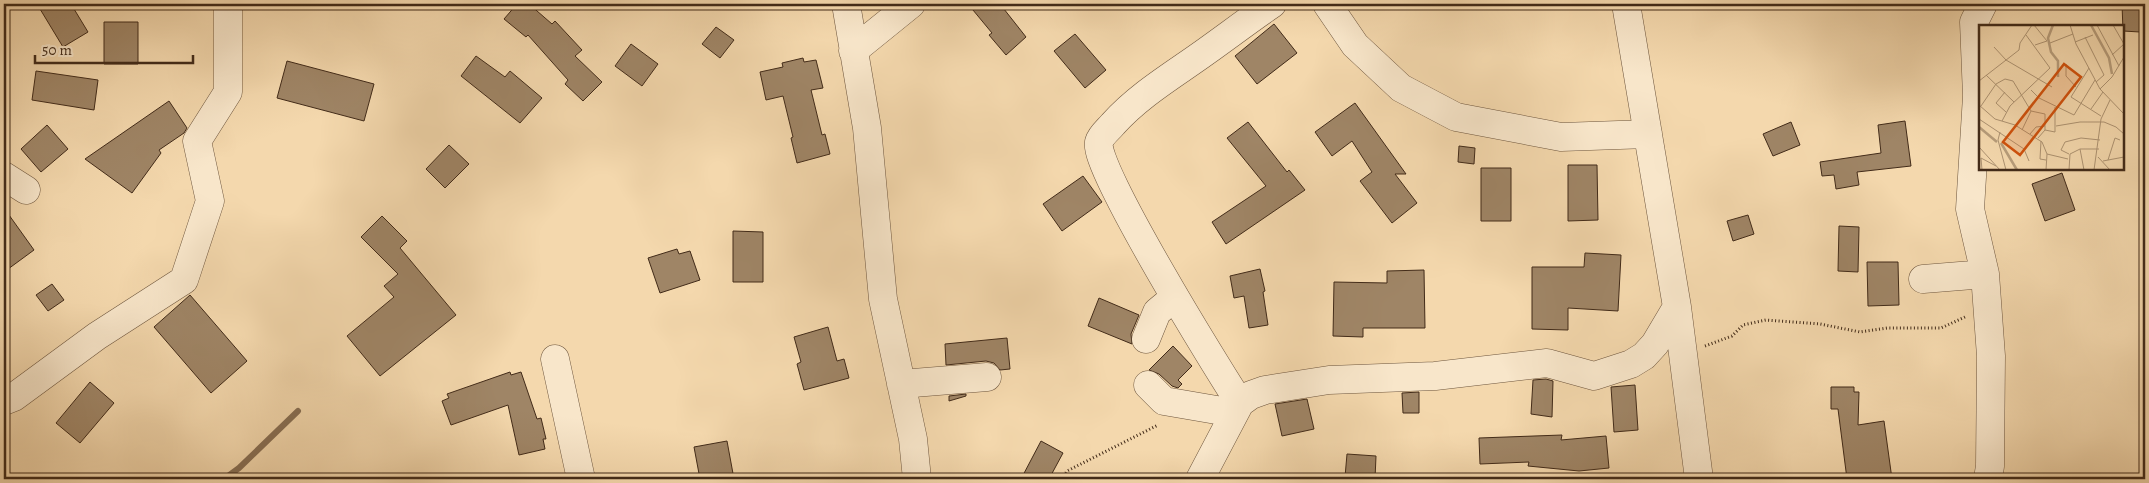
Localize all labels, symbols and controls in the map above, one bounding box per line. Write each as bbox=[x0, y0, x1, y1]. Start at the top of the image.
inset map bbox=[1979, 25, 2124, 170]
scale bar bbox=[35, 32, 192, 64]
text: 50 m bbox=[42, 40, 72, 60]

